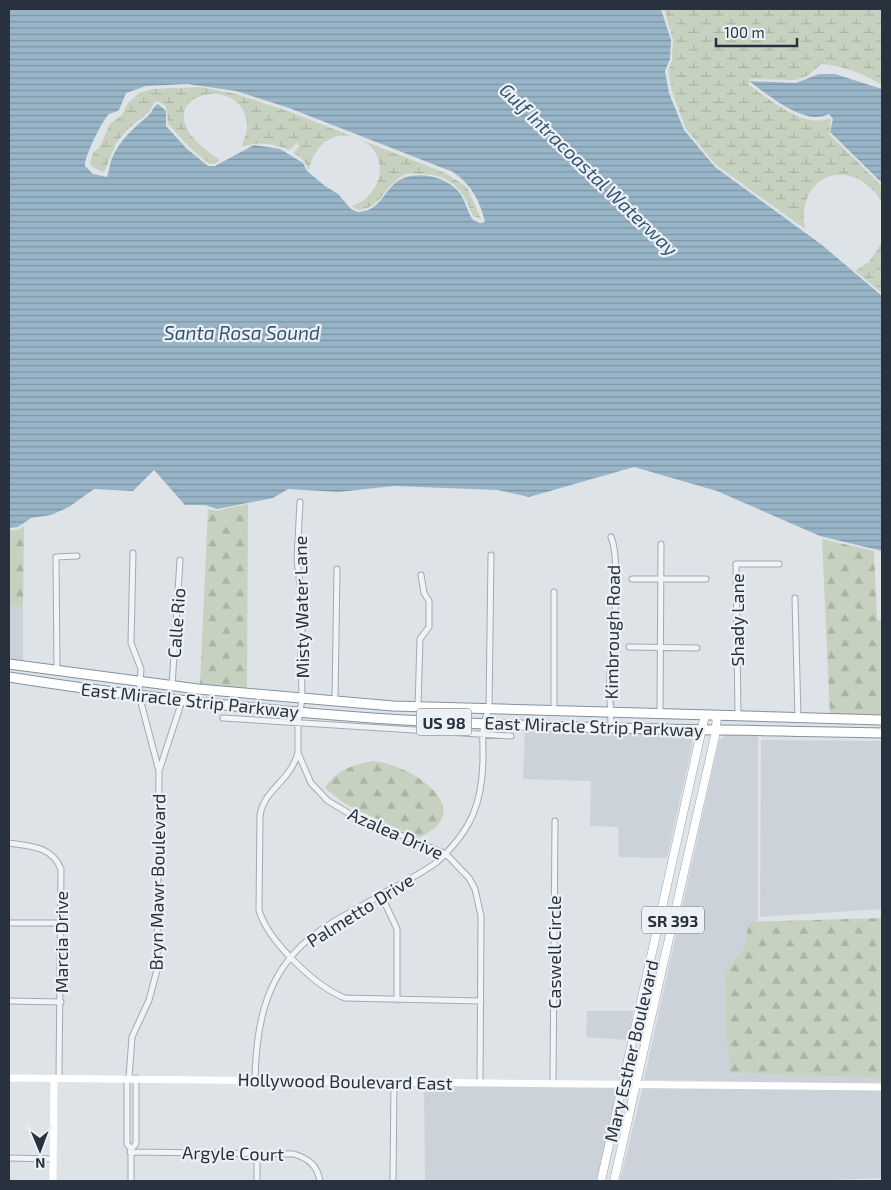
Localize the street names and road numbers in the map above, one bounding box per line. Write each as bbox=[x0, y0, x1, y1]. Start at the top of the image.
street label: Misty Water Lane bbox=[289, 536, 313, 678]
street label: Kimbrough Road bbox=[600, 565, 624, 699]
street label: Shady Lane bbox=[726, 573, 748, 667]
street label: Calle Rio bbox=[163, 587, 189, 659]
street label: East Miracle Strip Parkway bbox=[80, 678, 301, 722]
road number: US 98 bbox=[416, 709, 472, 736]
street label: East Miracle Strip Parkway bbox=[484, 711, 704, 741]
street label: Bryn Mawr Boulevard bbox=[144, 793, 170, 971]
street label: Azalea Drive bbox=[345, 802, 447, 864]
street label: Palmetto Drive bbox=[302, 868, 418, 952]
street label: Marcia Drive bbox=[50, 891, 72, 993]
street label: Caswell Circle bbox=[543, 895, 565, 1009]
road number: SR 393 bbox=[642, 906, 704, 934]
street label: Mary Esther Boulevard bbox=[599, 958, 663, 1144]
street label: Hollywood Boulevard East bbox=[237, 1068, 453, 1094]
street label: Argyle Court bbox=[182, 1141, 284, 1165]

